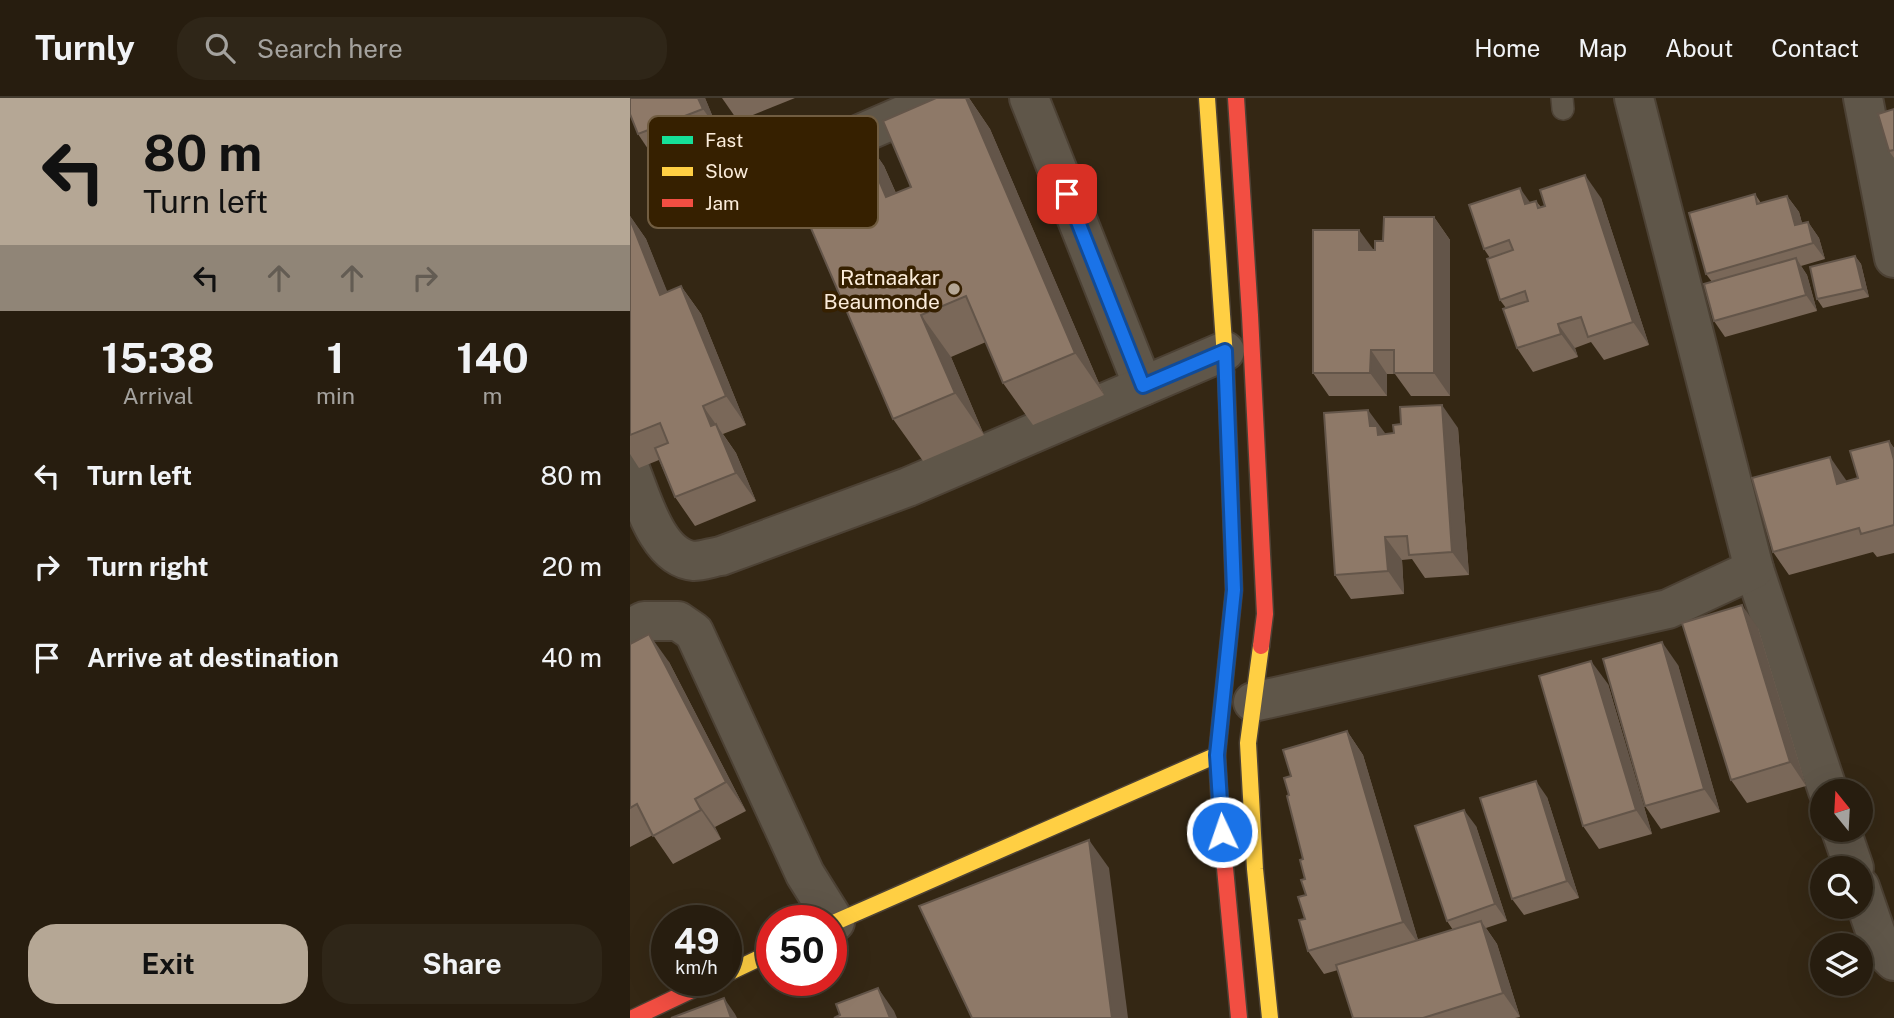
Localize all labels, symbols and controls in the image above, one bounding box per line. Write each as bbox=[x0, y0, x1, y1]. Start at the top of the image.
search box bbox=[177, 17, 667, 80]
text: Turnly bbox=[35, 29, 135, 67]
icon: search bbox=[201, 29, 239, 67]
text: Search here bbox=[257, 33, 403, 64]
text: Home bbox=[1474, 34, 1540, 62]
text: Map bbox=[1578, 34, 1627, 62]
text: About bbox=[1665, 34, 1733, 62]
text: Contact bbox=[1771, 34, 1859, 62]
legend bbox=[648, 116, 878, 228]
text: 80 m bbox=[143, 124, 262, 182]
icon: left bbox=[28, 126, 119, 217]
text: Fast bbox=[705, 129, 743, 151]
text: Slow bbox=[705, 160, 749, 182]
pin bbox=[1037, 164, 1097, 224]
icon: arrive bbox=[1048, 175, 1086, 213]
text: Turn left bbox=[143, 183, 268, 220]
text: Jam bbox=[705, 192, 739, 214]
icon: left bbox=[187, 259, 225, 297]
icon: ahead bbox=[260, 259, 298, 297]
icon: ahead bbox=[333, 259, 371, 297]
icon: right bbox=[406, 259, 444, 297]
place label: Ratnaakar Beaumonde bbox=[824, 265, 940, 314]
marker: Ratnaakar Beaumonde bbox=[946, 281, 962, 297]
text: 15:38 bbox=[101, 333, 215, 382]
text: 1 bbox=[327, 333, 344, 382]
text: 140 bbox=[456, 333, 529, 382]
text: Arrival bbox=[122, 382, 194, 409]
text: min bbox=[316, 382, 355, 409]
text: m bbox=[483, 382, 502, 409]
icon: left bbox=[28, 457, 66, 495]
text: Turn left bbox=[87, 460, 192, 491]
text: 80 m bbox=[541, 460, 602, 491]
icon: right bbox=[28, 548, 66, 586]
text: Turn right bbox=[87, 551, 209, 582]
text: 20 m bbox=[542, 551, 602, 582]
icon: arrive bbox=[28, 639, 66, 677]
text: Arrive at destination bbox=[87, 642, 339, 673]
text: 40 m bbox=[541, 642, 602, 673]
north arrow bbox=[1810, 779, 1872, 842]
map controls bbox=[1810, 779, 1873, 996]
position arrow bbox=[1185, 795, 1259, 869]
button: search bbox=[1810, 856, 1873, 919]
speed limit sign: 50 bbox=[756, 905, 847, 996]
text: 49 bbox=[673, 921, 720, 962]
button: Exit bbox=[28, 924, 308, 1004]
button: Share bbox=[322, 924, 602, 1004]
button: layers bbox=[1810, 933, 1873, 996]
text: km/h bbox=[675, 957, 718, 978]

